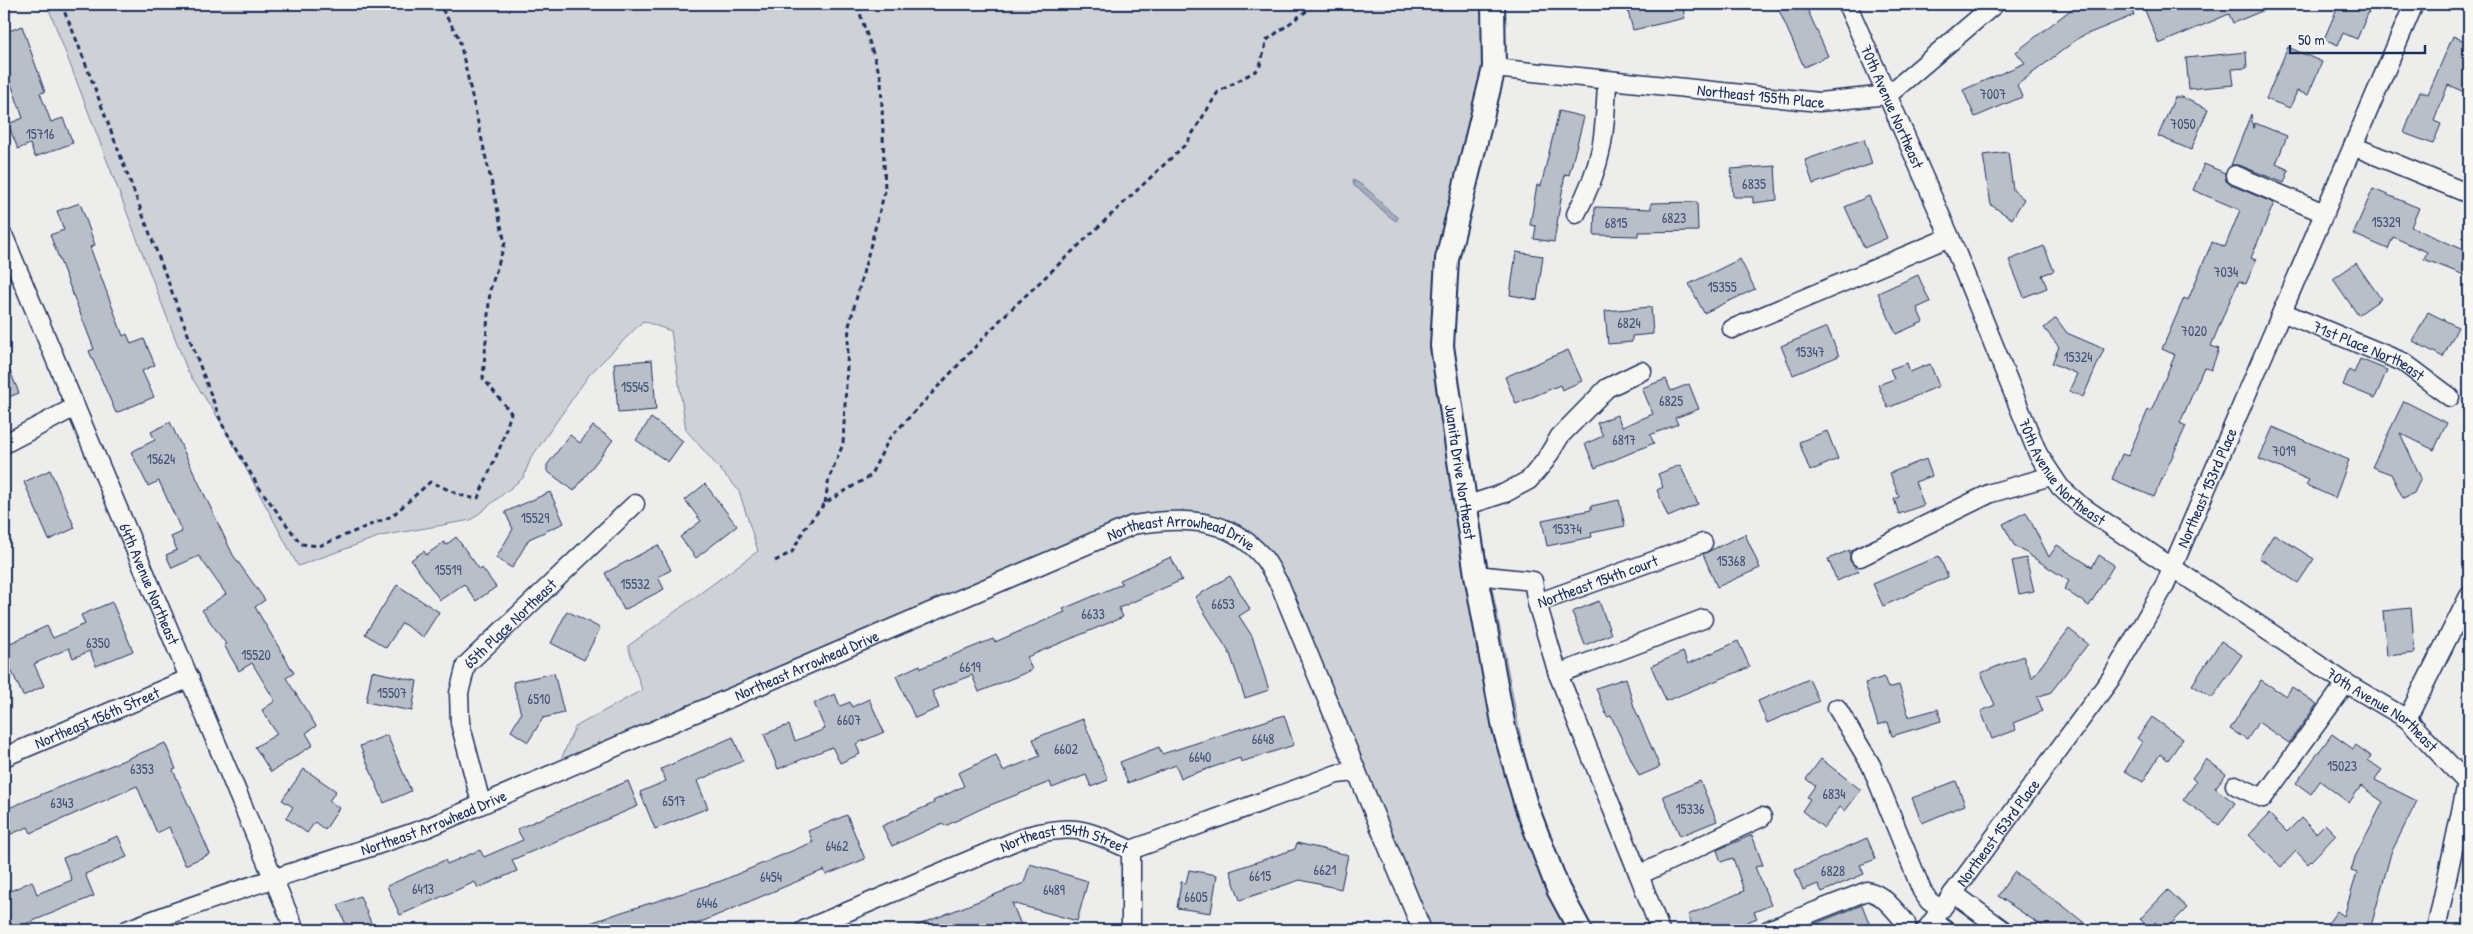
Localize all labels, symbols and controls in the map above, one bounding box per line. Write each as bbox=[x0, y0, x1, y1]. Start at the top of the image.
scale bar bbox=[2290, 22, 2426, 54]
text: 50 m bbox=[2298, 29, 2325, 50]
street label: 70th Avenue Northeast bbox=[1855, 41, 1929, 172]
street label: Northeast 155th Place bbox=[1696, 78, 1826, 113]
house number: 7007 bbox=[1980, 84, 2006, 103]
house number: 7050 bbox=[2170, 114, 2196, 133]
house number: 15716 bbox=[26, 124, 55, 143]
house number: 6835 bbox=[1742, 174, 1766, 193]
house number: 6823 bbox=[1662, 208, 1686, 227]
house number: 15329 bbox=[2372, 212, 2400, 231]
house number: 6815 bbox=[1605, 213, 1627, 232]
house number: 7034 bbox=[2214, 262, 2238, 281]
house number: 15355 bbox=[1707, 277, 1737, 296]
house number: 6824 bbox=[1617, 313, 1641, 332]
street label: 71st Place Northeast bbox=[2310, 315, 2430, 386]
house number: 7020 bbox=[2181, 321, 2207, 340]
house number: 15347 bbox=[1795, 342, 1825, 361]
house number: 15324 bbox=[2063, 347, 2093, 366]
house number: 15545 bbox=[621, 377, 649, 396]
house number: 6825 bbox=[1659, 391, 1683, 410]
street label: Juanita Drive Northeast bbox=[1440, 403, 1482, 541]
street label: 70th Avenue Northeast bbox=[2014, 415, 2111, 531]
street label: Northeast 153rd Place bbox=[2171, 424, 2242, 551]
house number: 6817 bbox=[1612, 430, 1636, 449]
house number: 7019 bbox=[2272, 441, 2296, 460]
house number: 15624 bbox=[147, 449, 175, 468]
house number: 15529 bbox=[521, 508, 549, 527]
street label: Northeast Arrowhead Drive bbox=[1103, 510, 1261, 556]
street label: 64th Avenue Northeast bbox=[114, 519, 185, 648]
house number: 15374 bbox=[1552, 519, 1582, 538]
street label: Northeast 154th court bbox=[1534, 549, 1661, 613]
house number: 15368 bbox=[1717, 551, 1745, 570]
house number: 15519 bbox=[434, 560, 462, 579]
street label: 65th Place Northeast bbox=[458, 573, 562, 673]
house number: 15532 bbox=[620, 574, 650, 593]
house number: 6653 bbox=[1211, 594, 1235, 613]
house number: 6633 bbox=[1081, 604, 1105, 623]
street label: Northeast Arrowhead Drive bbox=[731, 624, 883, 706]
house number: 6350 bbox=[86, 633, 110, 652]
house number: 15520 bbox=[241, 645, 271, 664]
house number: 6619 bbox=[959, 657, 981, 676]
street label: 70th Avenue Northeast bbox=[2322, 662, 2444, 757]
street label: Northeast 156th Street bbox=[31, 681, 163, 754]
house number: 15507 bbox=[377, 683, 407, 702]
house number: 6510 bbox=[528, 689, 550, 708]
house number: 6607 bbox=[837, 710, 861, 729]
house number: 6648 bbox=[1252, 729, 1274, 748]
house number: 6602 bbox=[1054, 739, 1078, 758]
house number: 6640 bbox=[1189, 747, 1211, 766]
house number: 15023 bbox=[2327, 756, 2357, 775]
house number: 6353 bbox=[130, 759, 154, 778]
street label: Northeast 153rd Place bbox=[1951, 774, 2045, 891]
street label: Northeast Arrowhead Drive bbox=[358, 784, 511, 861]
house number: 6834 bbox=[1822, 784, 1846, 803]
house number: 6517 bbox=[662, 791, 686, 810]
house number: 6343 bbox=[50, 793, 74, 812]
house number: 15336 bbox=[1675, 799, 1705, 818]
street label: Northeast 154th Street bbox=[996, 818, 1132, 859]
house number: 6462 bbox=[826, 836, 849, 855]
house number: 6621 bbox=[1314, 860, 1336, 879]
house number: 6828 bbox=[1821, 861, 1845, 880]
house number: 6615 bbox=[1249, 866, 1271, 885]
house number: 6454 bbox=[760, 867, 782, 886]
house number: 6413 bbox=[412, 879, 434, 898]
house number: 6489 bbox=[1043, 880, 1065, 899]
house number: 6605 bbox=[1184, 887, 1208, 906]
house number: 6446 bbox=[696, 893, 718, 912]

